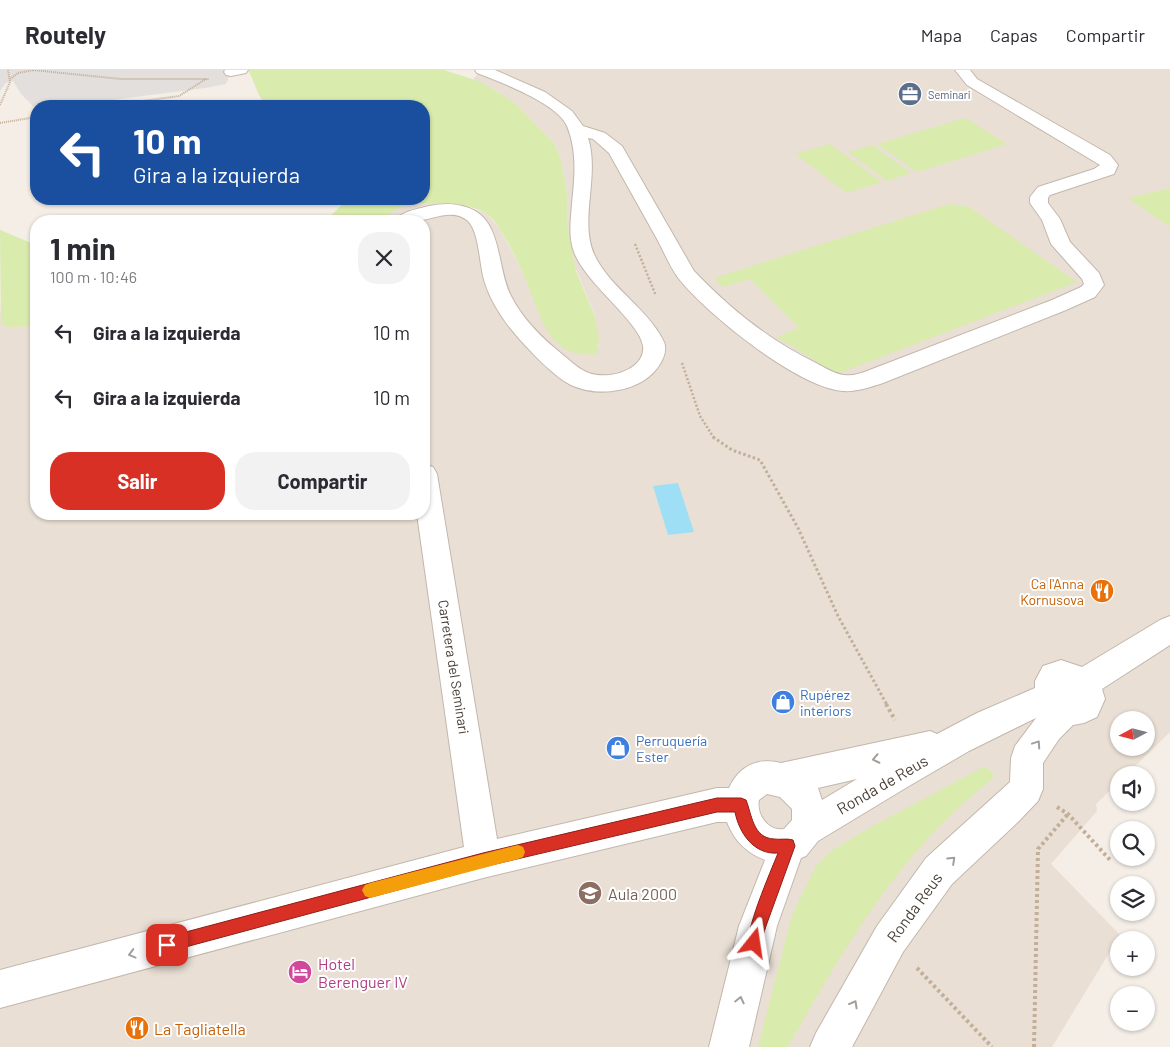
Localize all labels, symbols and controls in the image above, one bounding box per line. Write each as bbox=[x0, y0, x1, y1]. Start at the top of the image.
text: Routely bbox=[25, 20, 106, 49]
text: Mapa bbox=[921, 24, 962, 46]
text: Capas bbox=[990, 24, 1038, 46]
text: Compartir bbox=[1066, 24, 1145, 46]
office icon: Seminari bbox=[897, 81, 923, 107]
place label: Seminari bbox=[928, 88, 971, 101]
text: 10 m bbox=[133, 119, 202, 161]
icon: left bbox=[50, 120, 115, 185]
text: Gira a la izquierda bbox=[133, 161, 300, 187]
text: 1 min bbox=[50, 230, 116, 266]
button: close bbox=[358, 232, 410, 284]
text: 100 m · 10:46 bbox=[50, 267, 137, 286]
icon: left bbox=[50, 319, 78, 347]
text: Gira a la izquierda bbox=[93, 321, 241, 344]
text: 10 m bbox=[373, 321, 410, 344]
icon: left bbox=[50, 384, 78, 412]
text: Gira a la izquierda bbox=[93, 386, 241, 409]
text: 10 m bbox=[373, 386, 410, 409]
button: Salir bbox=[50, 452, 225, 510]
button: Compartir bbox=[235, 452, 410, 510]
place label: Ca l'Anna Kornusova bbox=[1020, 575, 1084, 608]
restaurant icon: Ca l'Anna Kornusova bbox=[1089, 578, 1115, 604]
street label: Carretera del Seminari bbox=[435, 599, 473, 735]
place label: Rupérez interiors bbox=[800, 686, 852, 719]
shop icon: Rupérez interiors bbox=[770, 689, 796, 715]
north arrow bbox=[1110, 711, 1155, 756]
map controls bbox=[1110, 711, 1155, 1031]
place label: Perruquería Ester bbox=[636, 732, 707, 765]
shop icon: Perruquería Ester bbox=[605, 735, 631, 761]
one-way arrow bbox=[1031, 740, 1040, 750]
street label: Ronda de Reus bbox=[833, 750, 931, 818]
one-way arrow bbox=[872, 754, 881, 764]
button: sound bbox=[1110, 766, 1155, 811]
button: search bbox=[1110, 821, 1155, 866]
one-way arrow bbox=[946, 857, 955, 866]
street label: Ronda Reus bbox=[882, 868, 946, 946]
button: layers bbox=[1110, 876, 1155, 921]
school or university icon: Aula 2000 bbox=[577, 880, 603, 906]
place label: Aula 2000 bbox=[608, 884, 677, 903]
position arrow bbox=[727, 916, 779, 968]
pin bbox=[146, 924, 188, 966]
icon: arrive bbox=[153, 931, 181, 959]
button: + bbox=[1110, 931, 1155, 976]
one-way arrow bbox=[127, 948, 136, 959]
place label: Hotel Berenguer IV bbox=[318, 954, 408, 991]
hotel icon: Hotel Berenguer IV bbox=[287, 959, 313, 985]
button: − bbox=[1110, 986, 1155, 1031]
one-way arrow bbox=[734, 995, 745, 1004]
one-way arrow bbox=[848, 1001, 858, 1010]
restaurant icon: La Tagliatella bbox=[124, 1015, 150, 1041]
place label: La Tagliatella bbox=[154, 1019, 246, 1038]

